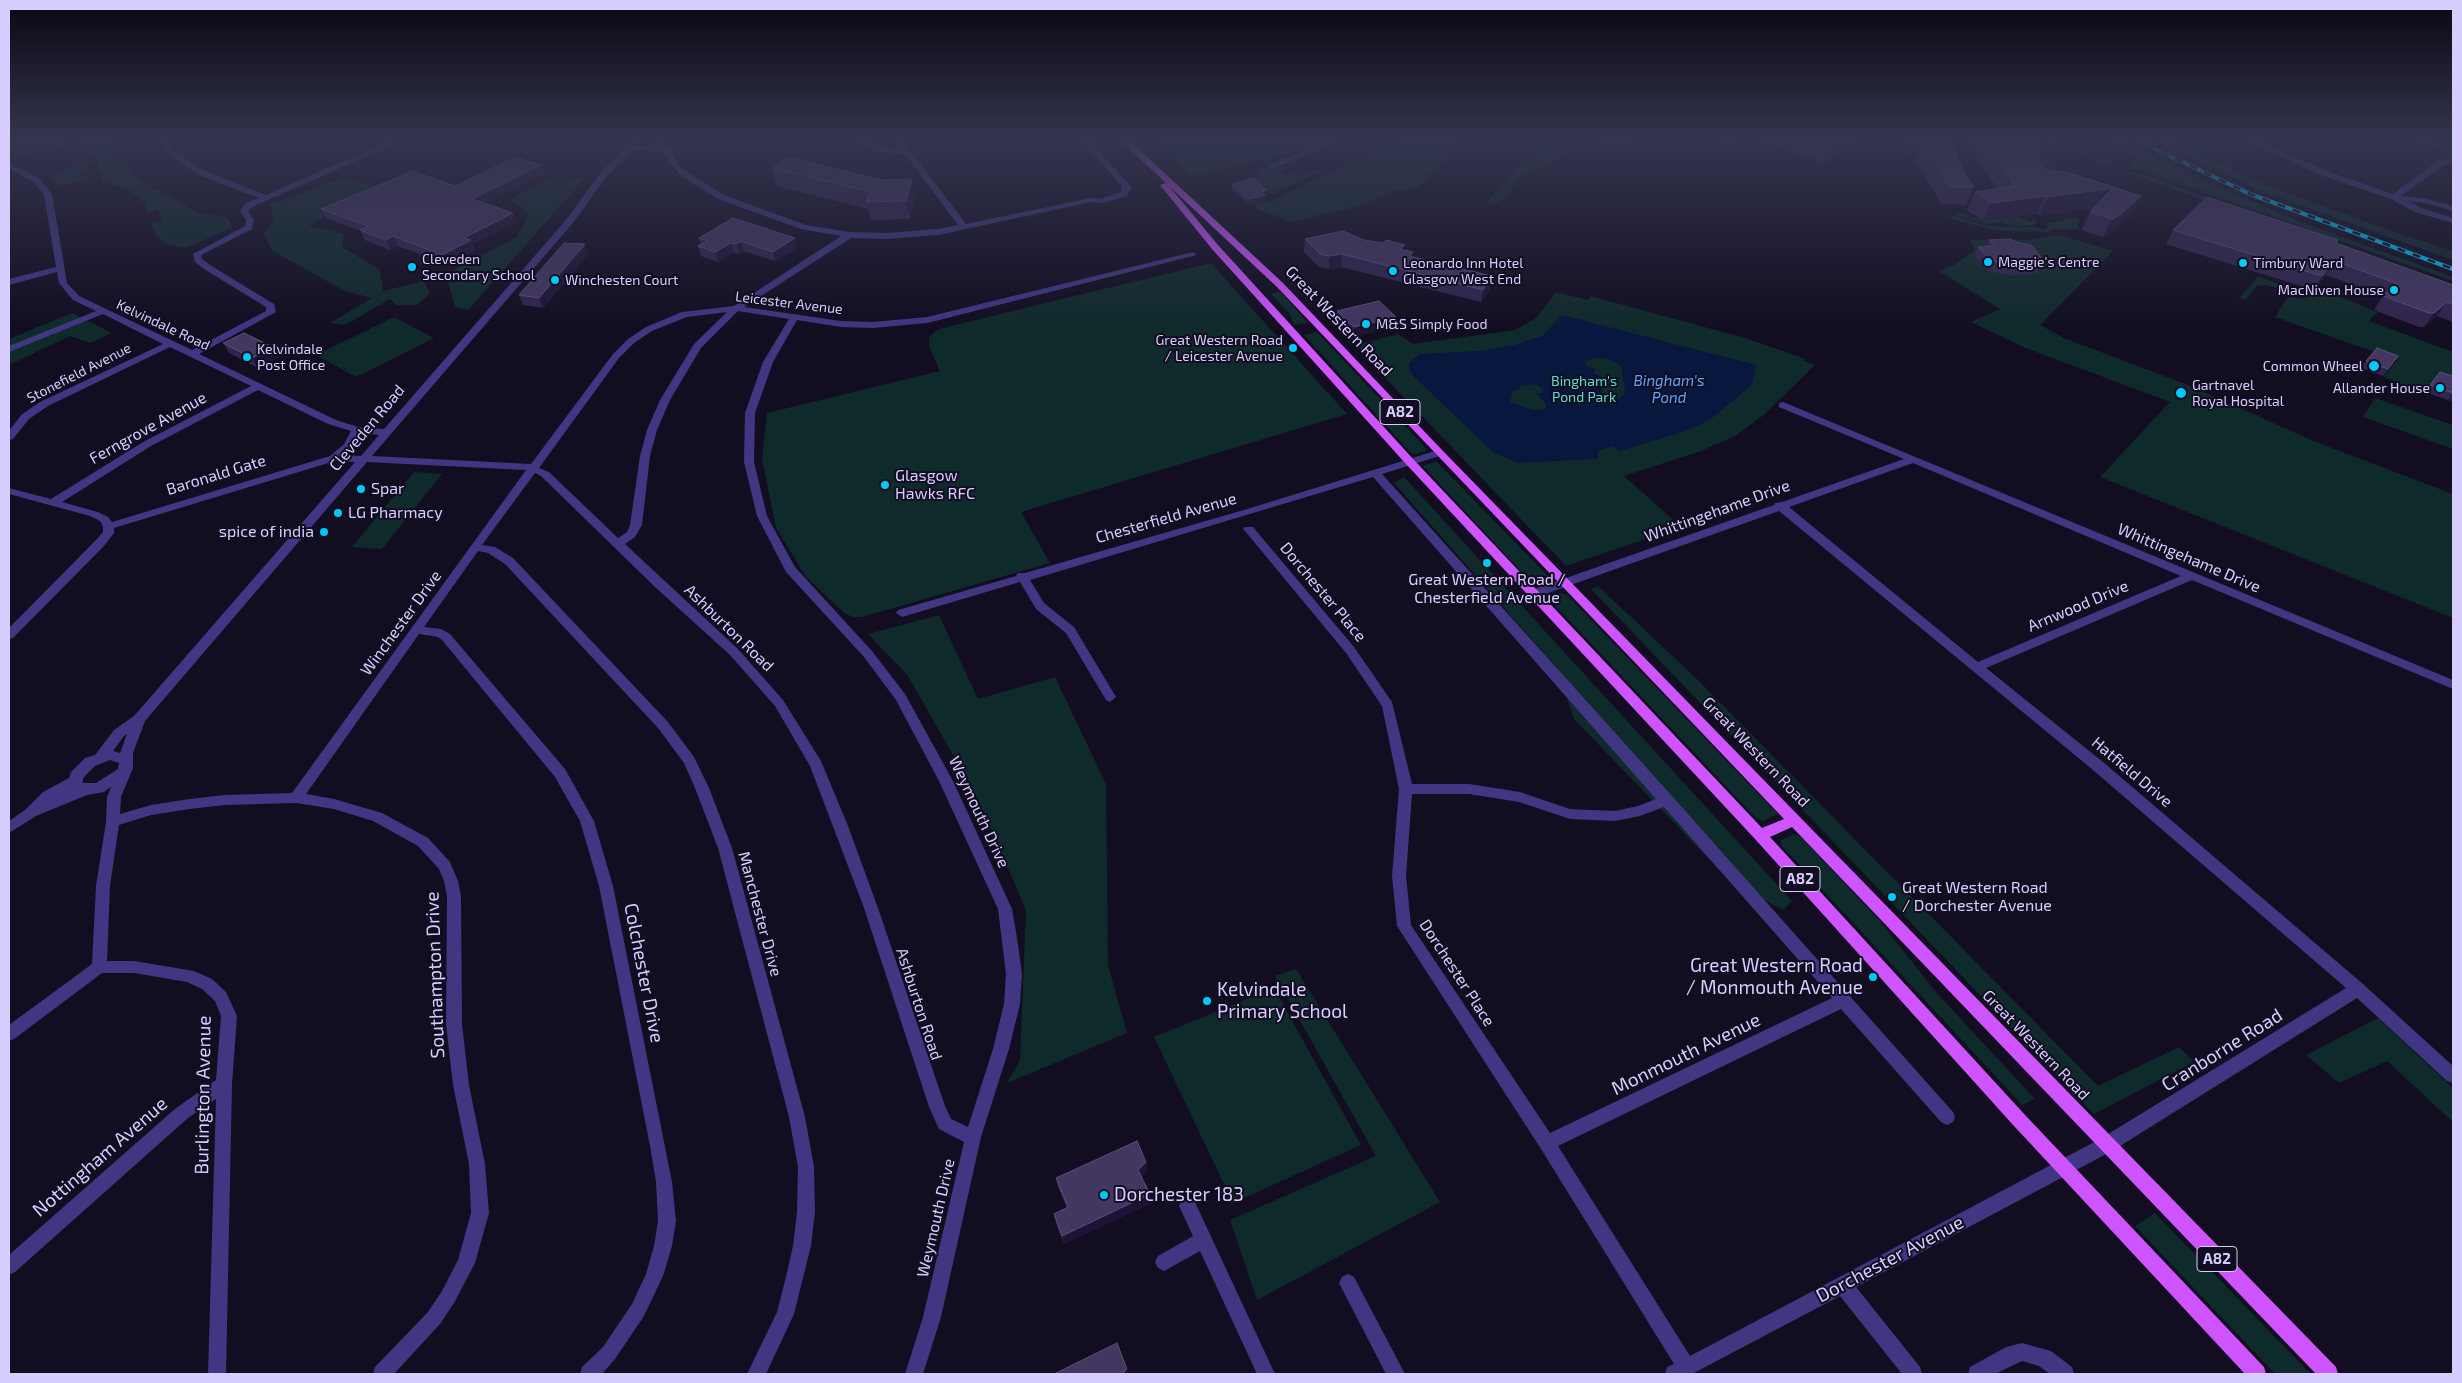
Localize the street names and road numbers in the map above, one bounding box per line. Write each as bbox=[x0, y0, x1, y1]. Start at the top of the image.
street label: Great Western Road bbox=[1281, 262, 1397, 380]
street label: Leicester Avenue bbox=[734, 288, 844, 318]
street label: Kelvindale Road bbox=[114, 296, 212, 354]
street label: Stonefield Avenue bbox=[24, 339, 134, 407]
street label: Cleveden Road bbox=[325, 381, 409, 475]
street label: Ferngrove Avenue bbox=[86, 388, 210, 468]
road number: A82 bbox=[1380, 400, 1420, 424]
street label: Baronald Gate bbox=[164, 451, 268, 499]
street label: Whittingehame Drive bbox=[1642, 476, 1792, 546]
street label: Chesterfield Avenue bbox=[1093, 489, 1239, 547]
street label: Whittingehame Drive bbox=[2115, 519, 2263, 597]
street label: Dorchester Place bbox=[1276, 538, 1370, 646]
street label: Winchester Drive bbox=[357, 567, 445, 679]
street label: Arnwood Drive bbox=[2025, 576, 2131, 636]
street label: Ashburton Road bbox=[680, 580, 778, 676]
street label: Great Western Road bbox=[1698, 693, 1814, 811]
street label: Hatfield Drive bbox=[2088, 733, 2176, 811]
street label: Weymouth Drive bbox=[945, 753, 1013, 871]
street label: Manchester Drive bbox=[734, 849, 786, 979]
road number: A82 bbox=[1780, 866, 1820, 892]
street label: Southampton Drive bbox=[421, 891, 449, 1059]
street label: Colchester Drive bbox=[619, 901, 669, 1045]
street label: Dorchester Place bbox=[1415, 916, 1499, 1030]
street label: Ashburton Road bbox=[892, 945, 946, 1063]
street label: Great Western Road bbox=[1978, 986, 2094, 1104]
street label: Cranborne Road bbox=[2157, 1004, 2287, 1096]
street label: Monmouth Avenue bbox=[1608, 1008, 1764, 1100]
street label: Burlington Avenue bbox=[190, 1015, 216, 1175]
street label: Nottingham Avenue bbox=[28, 1092, 172, 1222]
street label: Weymouth Drive bbox=[913, 1157, 959, 1279]
street label: Dorchester Avenue bbox=[1812, 1210, 1968, 1308]
road number: A82 bbox=[2197, 1246, 2237, 1272]

